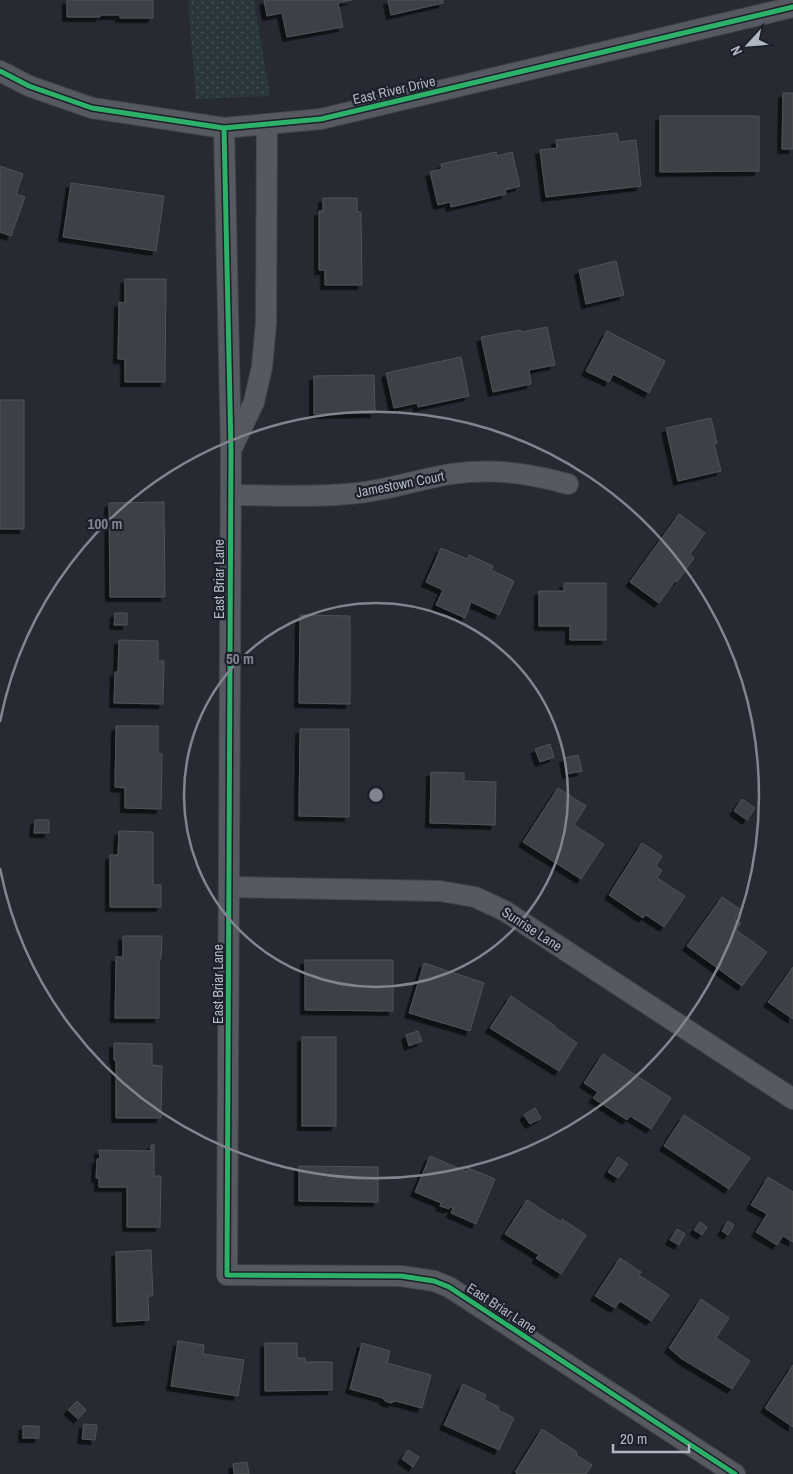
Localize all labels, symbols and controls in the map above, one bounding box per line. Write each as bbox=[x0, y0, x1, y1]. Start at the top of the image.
north arrow bbox=[723, 20, 773, 70]
text: N bbox=[726, 43, 746, 58]
street label: East River Drive bbox=[351, 72, 437, 108]
street label: Jamestown Court bbox=[354, 467, 446, 501]
text: 100 m bbox=[88, 513, 122, 534]
street label: East Briar Lane bbox=[210, 539, 228, 619]
text: 50 m bbox=[226, 648, 254, 669]
centre of rings bbox=[367, 786, 385, 804]
street label: Sunrise Lane bbox=[498, 903, 566, 955]
street label: East Briar Lane bbox=[209, 944, 227, 1024]
street label: East Briar Lane bbox=[464, 1279, 540, 1337]
scale bar bbox=[613, 1422, 689, 1454]
text: 20 m bbox=[620, 1428, 647, 1449]

